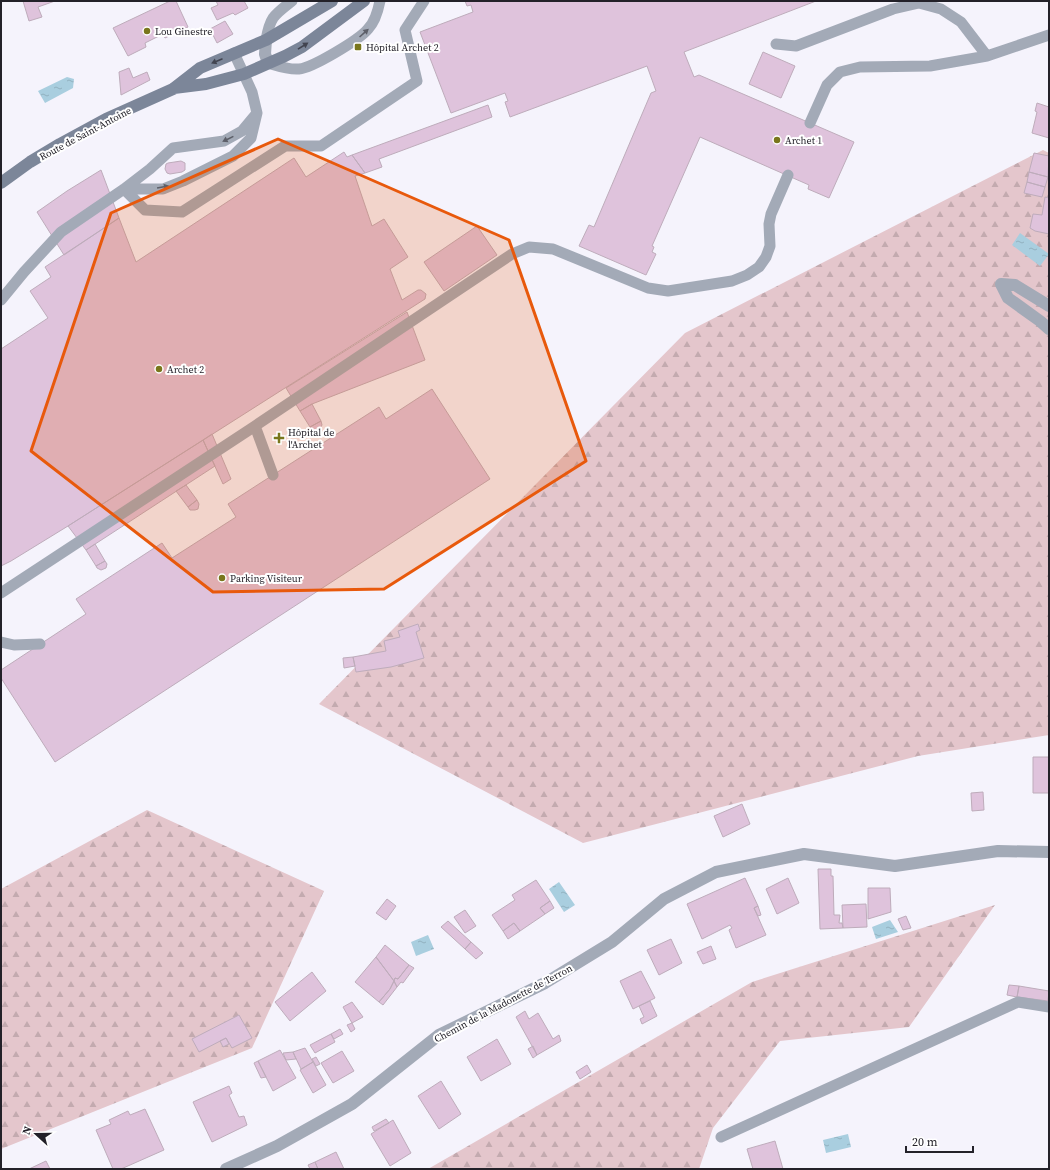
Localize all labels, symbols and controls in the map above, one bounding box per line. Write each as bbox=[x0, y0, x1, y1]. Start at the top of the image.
place label: Lou Ginestre bbox=[155, 25, 212, 38]
marker: Lou Ginestre bbox=[142, 26, 152, 36]
one-way arrow bbox=[358, 29, 369, 38]
place label: Hôpital Archet 2 bbox=[366, 41, 439, 54]
one-way arrow bbox=[298, 42, 308, 50]
marker: Hôpital Archet 2 bbox=[353, 42, 363, 52]
one-way arrow bbox=[210, 58, 222, 64]
street label: Route de Saint-Antoine bbox=[37, 104, 133, 163]
place label: Archet 1 bbox=[785, 134, 822, 147]
marker: Archet 1 bbox=[772, 135, 782, 145]
one-way arrow bbox=[223, 136, 234, 142]
one-way arrow bbox=[157, 184, 169, 190]
place label: Archet 2 bbox=[167, 363, 204, 376]
marker: Archet 2 bbox=[154, 364, 164, 374]
place label: Hôpital de l'Archet bbox=[288, 426, 334, 451]
marker: Hôpital de l'Archet bbox=[273, 432, 285, 444]
place label: Parking Visiteur bbox=[230, 572, 303, 585]
marker: Parking Visiteur bbox=[217, 573, 227, 583]
street label: Chemin de la Madonette de Terron bbox=[432, 961, 575, 1045]
north arrow bbox=[16, 1114, 56, 1154]
text: N bbox=[19, 1124, 36, 1137]
scale bar bbox=[906, 1128, 973, 1154]
text: 20 m bbox=[912, 1134, 938, 1150]

